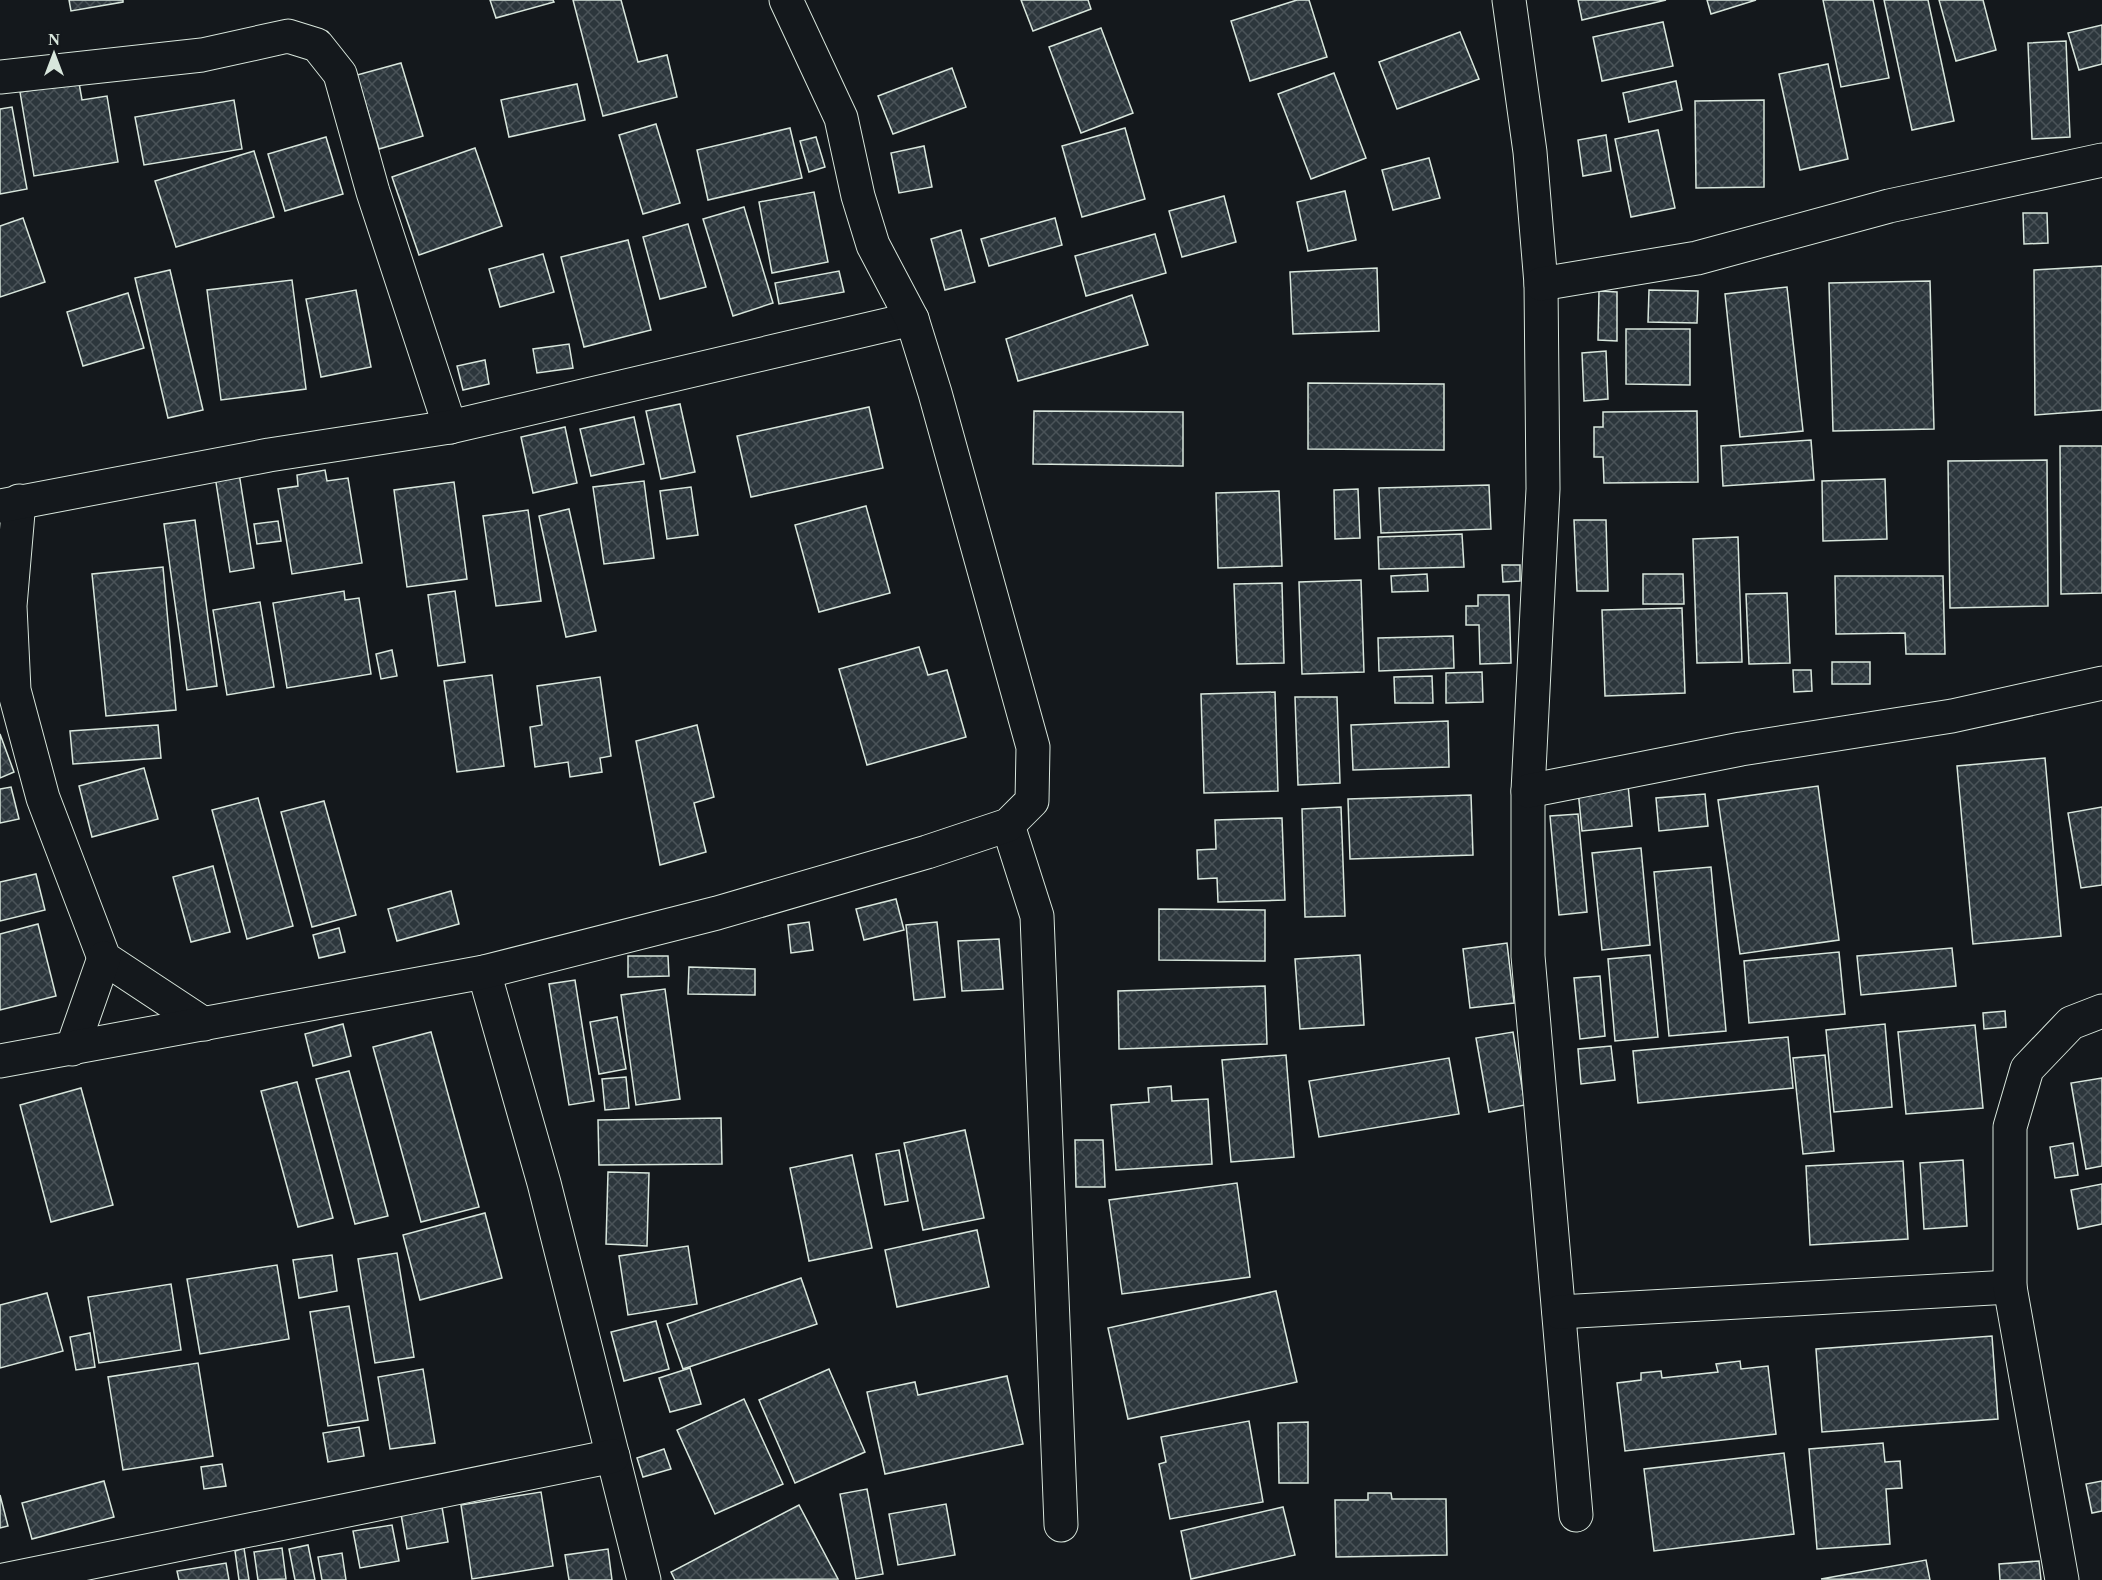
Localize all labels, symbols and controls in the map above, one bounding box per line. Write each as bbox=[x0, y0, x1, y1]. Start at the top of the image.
north arrow bbox=[24, 24, 84, 84]
text: N bbox=[48, 31, 60, 48]

